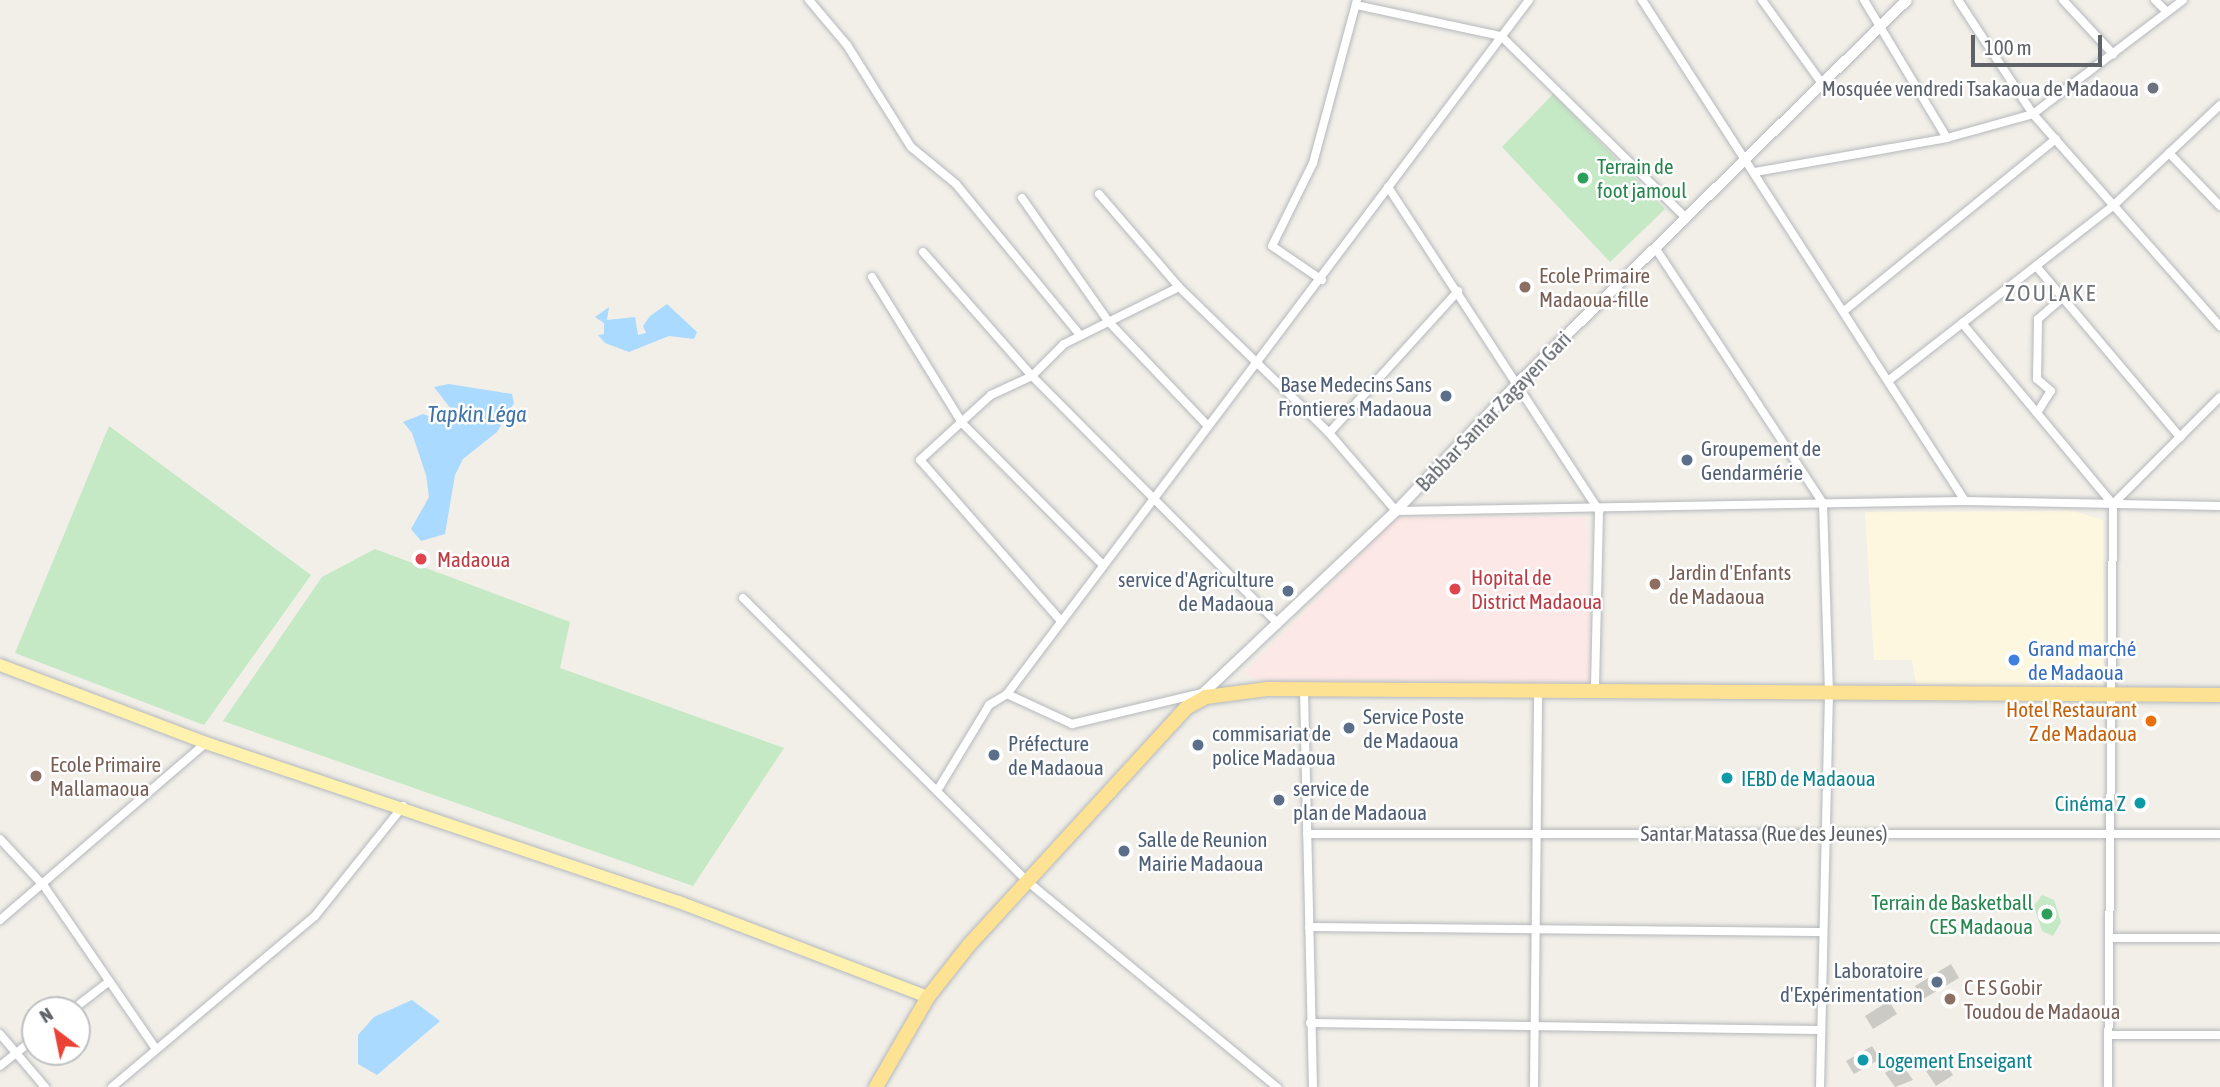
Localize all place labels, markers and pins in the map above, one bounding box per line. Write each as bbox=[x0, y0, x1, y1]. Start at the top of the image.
place label: Mosquée vendredi Tsakaoua de Madaoua bbox=[1822, 75, 2139, 101]
marker: Mosquée vendredi Tsakaoua de Madaoua bbox=[2145, 80, 2161, 96]
place label: Terrain de foot jamoul bbox=[1597, 153, 1687, 203]
marker: Terrain de foot jamoul bbox=[1575, 170, 1591, 186]
place label: Ecole Primaire Madaoua-fille bbox=[1539, 262, 1650, 312]
marker: Ecole Primaire Madaoua-fille bbox=[1517, 279, 1533, 295]
place label: Base Medecins Sans Frontieres Madaoua bbox=[1278, 371, 1432, 421]
marker: Base Medecins Sans Frontieres Madaoua bbox=[1438, 388, 1454, 404]
place label: Groupement de Gendarmérie bbox=[1701, 435, 1821, 485]
marker: Groupement de Gendarmérie bbox=[1679, 452, 1695, 468]
place label: Madaoua bbox=[437, 546, 510, 572]
marker: Madaoua bbox=[411, 549, 431, 569]
place label: Jardin d'Enfants de Madaoua bbox=[1669, 559, 1791, 609]
place label: Hopital de District Madaoua bbox=[1471, 564, 1602, 614]
place label: service d'Agriculture de Madaoua bbox=[1118, 566, 1274, 616]
marker: Jardin d'Enfants de Madaoua bbox=[1647, 576, 1663, 592]
marker: Hopital de District Madaoua bbox=[1445, 579, 1465, 599]
marker: service d'Agriculture de Madaoua bbox=[1280, 583, 1296, 599]
place label: Grand marché de Madaoua bbox=[2028, 635, 2136, 685]
marker: Grand marché de Madaoua bbox=[2006, 652, 2022, 668]
place label: Hotel Restaurant Z de Madaoua bbox=[2006, 696, 2137, 746]
place label: Service Poste de Madaoua bbox=[1363, 703, 1464, 753]
marker: Hotel Restaurant Z de Madaoua bbox=[2143, 713, 2159, 729]
place label: commisariat de police Madaoua bbox=[1212, 720, 1336, 770]
marker: Service Poste de Madaoua bbox=[1341, 720, 1357, 736]
place label: Préfecture de Madaoua bbox=[1008, 730, 1104, 780]
marker: commisariat de police Madaoua bbox=[1190, 737, 1206, 753]
marker: Préfecture de Madaoua bbox=[986, 747, 1002, 763]
place label: Ecole Primaire Mallamaoua bbox=[50, 751, 161, 801]
place label: IEBD de Madaoua bbox=[1741, 765, 1876, 791]
marker: Ecole Primaire Mallamaoua bbox=[28, 768, 44, 784]
marker: IEBD de Madaoua bbox=[1719, 770, 1735, 786]
place label: service de plan de Madaoua bbox=[1293, 775, 1427, 825]
place label: Cinéma Z bbox=[2055, 790, 2126, 816]
marker: service de plan de Madaoua bbox=[1271, 792, 1287, 808]
marker: Cinéma Z bbox=[2132, 795, 2148, 811]
place label: Salle de Reunion Mairie Madaoua bbox=[1138, 826, 1268, 876]
marker: Salle de Reunion Mairie Madaoua bbox=[1116, 843, 1132, 859]
place label: Terrain de Basketball CES Madaoua bbox=[1871, 889, 2033, 939]
marker: Terrain de Basketball CES Madaoua bbox=[2039, 906, 2055, 922]
place label: Laboratoire d'Expérimentation bbox=[1780, 957, 1923, 1007]
marker: Laboratoire d'Expérimentation bbox=[1929, 974, 1945, 990]
place label: C E S Gobir Toudou de Madaoua bbox=[1964, 974, 2121, 1024]
marker: C E S Gobir Toudou de Madaoua bbox=[1942, 991, 1958, 1007]
place label: Logement Enseigant bbox=[1877, 1047, 2032, 1073]
marker: Logement Enseigant bbox=[1855, 1052, 1871, 1068]

